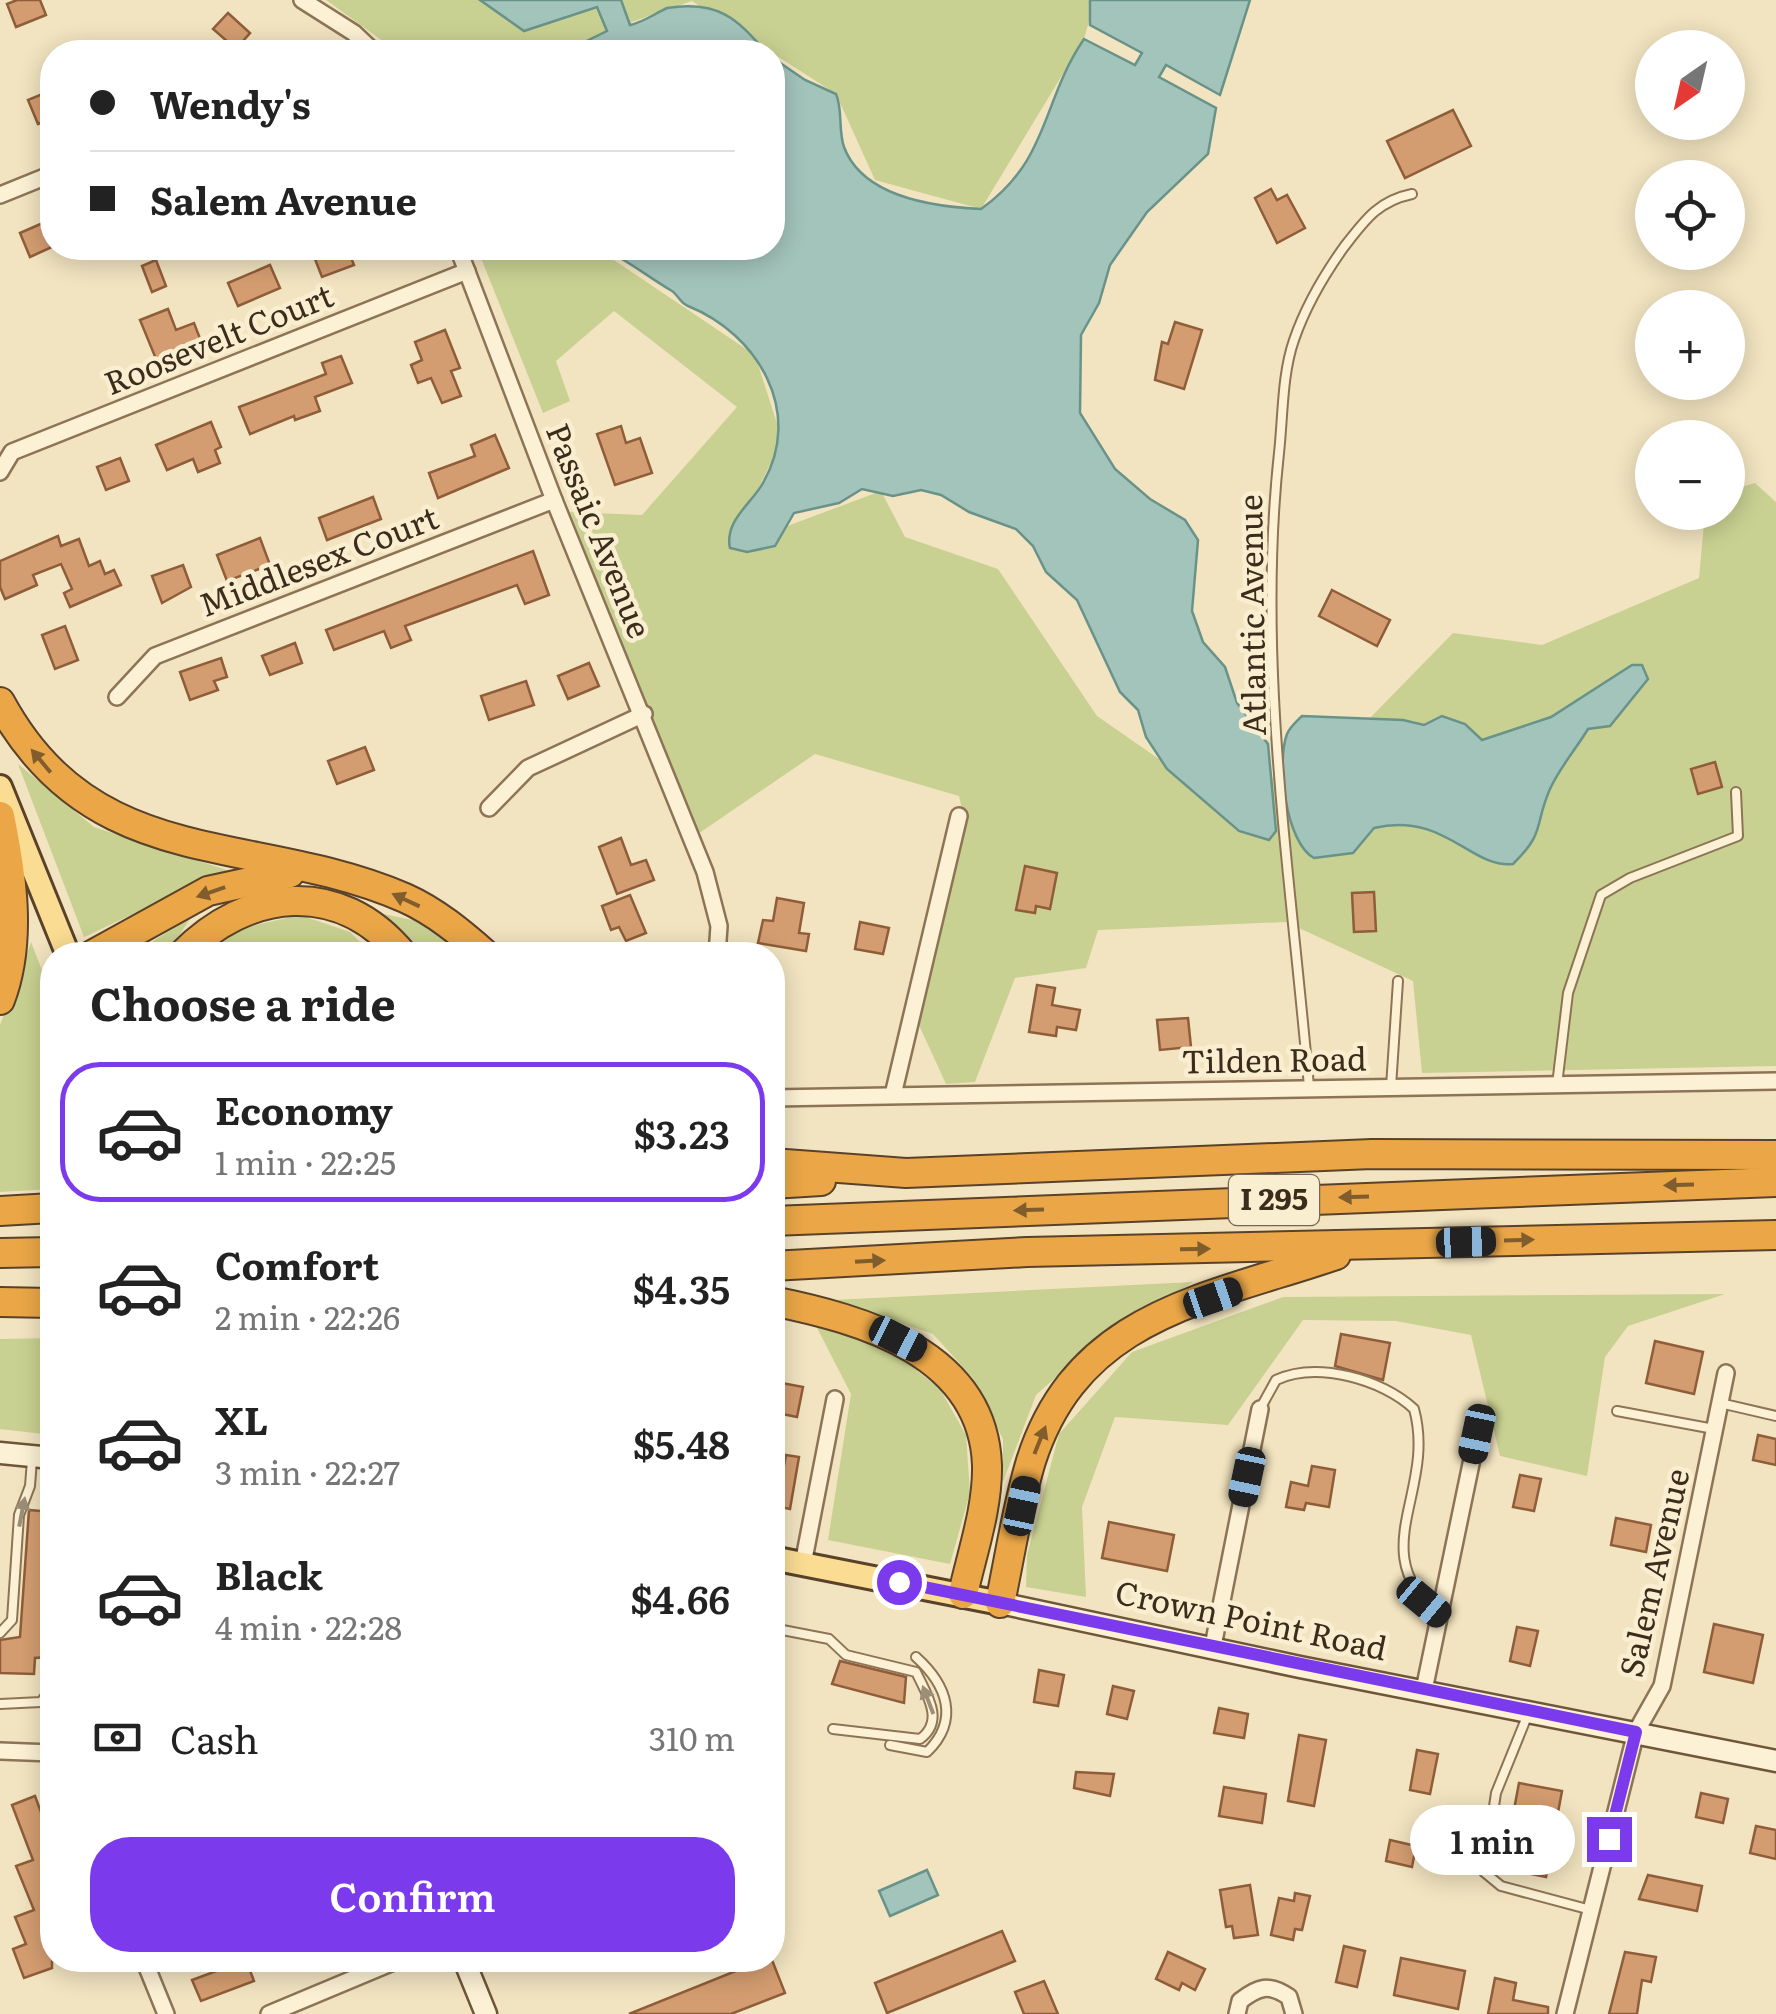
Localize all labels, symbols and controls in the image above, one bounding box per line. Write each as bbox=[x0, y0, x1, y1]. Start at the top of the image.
north arrow bbox=[1635, 30, 1745, 140]
map controls bbox=[1635, 30, 1745, 530]
text: Wendy's bbox=[150, 74, 311, 131]
button: locate bbox=[1635, 160, 1745, 270]
text: Salem Avenue bbox=[150, 170, 417, 227]
street label: Roosevelt Court bbox=[96, 269, 340, 405]
button: + bbox=[1635, 290, 1745, 400]
street label: Passaic Avenue bbox=[536, 415, 666, 644]
button: − bbox=[1635, 420, 1745, 530]
street label: Middlesex Court bbox=[191, 491, 445, 627]
street label: Atlantic Avenue bbox=[1224, 494, 1276, 736]
one-way arrow bbox=[31, 749, 53, 774]
one-way arrow bbox=[196, 885, 226, 900]
one-way arrow bbox=[391, 892, 421, 908]
text: Choose a ride bbox=[90, 968, 396, 1035]
street label: Tilden Road bbox=[1181, 1032, 1367, 1084]
text: Economy bbox=[215, 1080, 393, 1137]
icon: car bbox=[95, 1087, 185, 1177]
text: $3.23 bbox=[634, 1104, 730, 1161]
text: 1 min · 22:25 bbox=[215, 1137, 396, 1185]
road number: I 295 bbox=[1229, 1175, 1319, 1225]
one-way arrow bbox=[1662, 1177, 1694, 1193]
one-way arrow bbox=[1337, 1189, 1369, 1205]
one-way arrow bbox=[1013, 1202, 1045, 1218]
car bbox=[1435, 1226, 1497, 1258]
one-way arrow bbox=[1504, 1232, 1536, 1248]
text: Comfort bbox=[215, 1235, 379, 1292]
one-way arrow bbox=[1179, 1241, 1211, 1257]
icon: car bbox=[95, 1242, 185, 1332]
one-way arrow bbox=[854, 1253, 886, 1269]
text: $4.35 bbox=[632, 1259, 730, 1316]
car bbox=[1180, 1274, 1246, 1322]
text: 2 min · 22:26 bbox=[215, 1292, 400, 1340]
car bbox=[864, 1312, 932, 1366]
text: XL bbox=[215, 1390, 268, 1447]
icon: car bbox=[95, 1397, 185, 1487]
car bbox=[1456, 1402, 1498, 1466]
text: $5.48 bbox=[633, 1414, 730, 1471]
one-way arrow bbox=[1032, 1425, 1048, 1455]
car bbox=[1226, 1445, 1268, 1509]
text: 3 min · 22:27 bbox=[215, 1447, 400, 1495]
street label: Salem Avenue bbox=[1605, 1463, 1699, 1681]
car bbox=[1001, 1474, 1043, 1538]
one-way arrow bbox=[14, 1496, 30, 1527]
text: Black bbox=[215, 1545, 323, 1602]
icon: car bbox=[95, 1552, 185, 1642]
route start bbox=[877, 1560, 922, 1605]
street label: Crown Point Road bbox=[1111, 1566, 1392, 1670]
text: $4.66 bbox=[630, 1569, 730, 1626]
car bbox=[1391, 1571, 1457, 1633]
text: 4 min · 22:28 bbox=[215, 1602, 402, 1650]
one-way arrow bbox=[919, 1685, 935, 1715]
text: Cash bbox=[170, 1709, 259, 1766]
icon: cash bbox=[90, 1710, 145, 1765]
text: 310 m bbox=[649, 1713, 735, 1761]
callout: 1 min bbox=[1409, 1804, 1574, 1874]
text: 1 min bbox=[1450, 1816, 1535, 1864]
route end bbox=[1587, 1817, 1632, 1862]
button: Confirm bbox=[90, 1837, 735, 1952]

